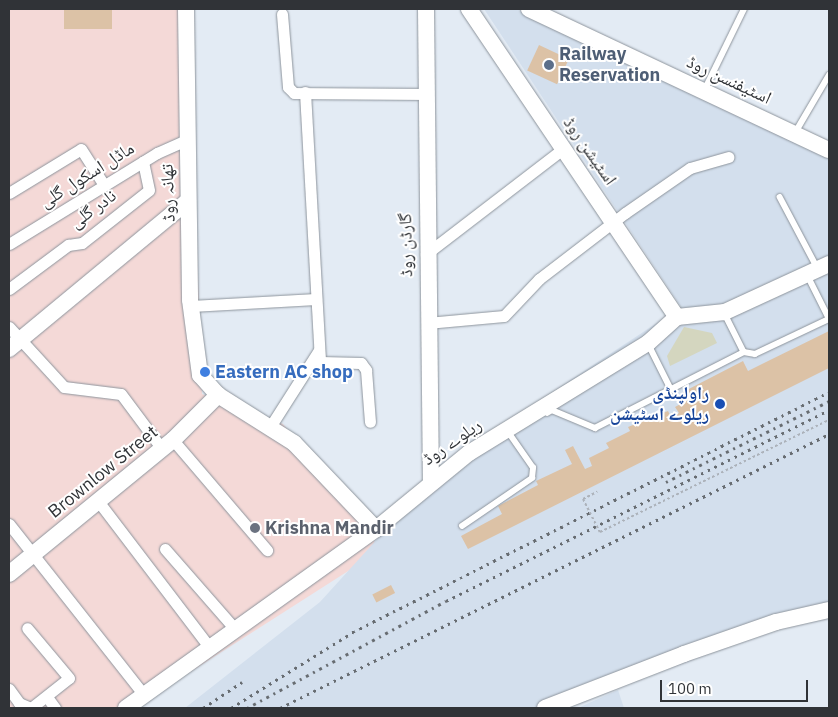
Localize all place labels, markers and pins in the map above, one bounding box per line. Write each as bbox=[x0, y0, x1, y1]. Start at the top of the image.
place label: Railway Reservation bbox=[559, 44, 660, 86]
marker: Railway Reservation bbox=[543, 59, 555, 71]
place label: Eastern AC shop bbox=[215, 361, 353, 383]
marker: Eastern AC shop bbox=[199, 366, 211, 378]
place label: راولپنڈی ریلوے اسٹیشن bbox=[610, 383, 709, 426]
marker: راولپنڈی ریلوے اسٹیشن bbox=[713, 397, 727, 411]
place label: Krishna Mandir bbox=[265, 517, 394, 539]
marker: Krishna Mandir bbox=[249, 522, 261, 534]

